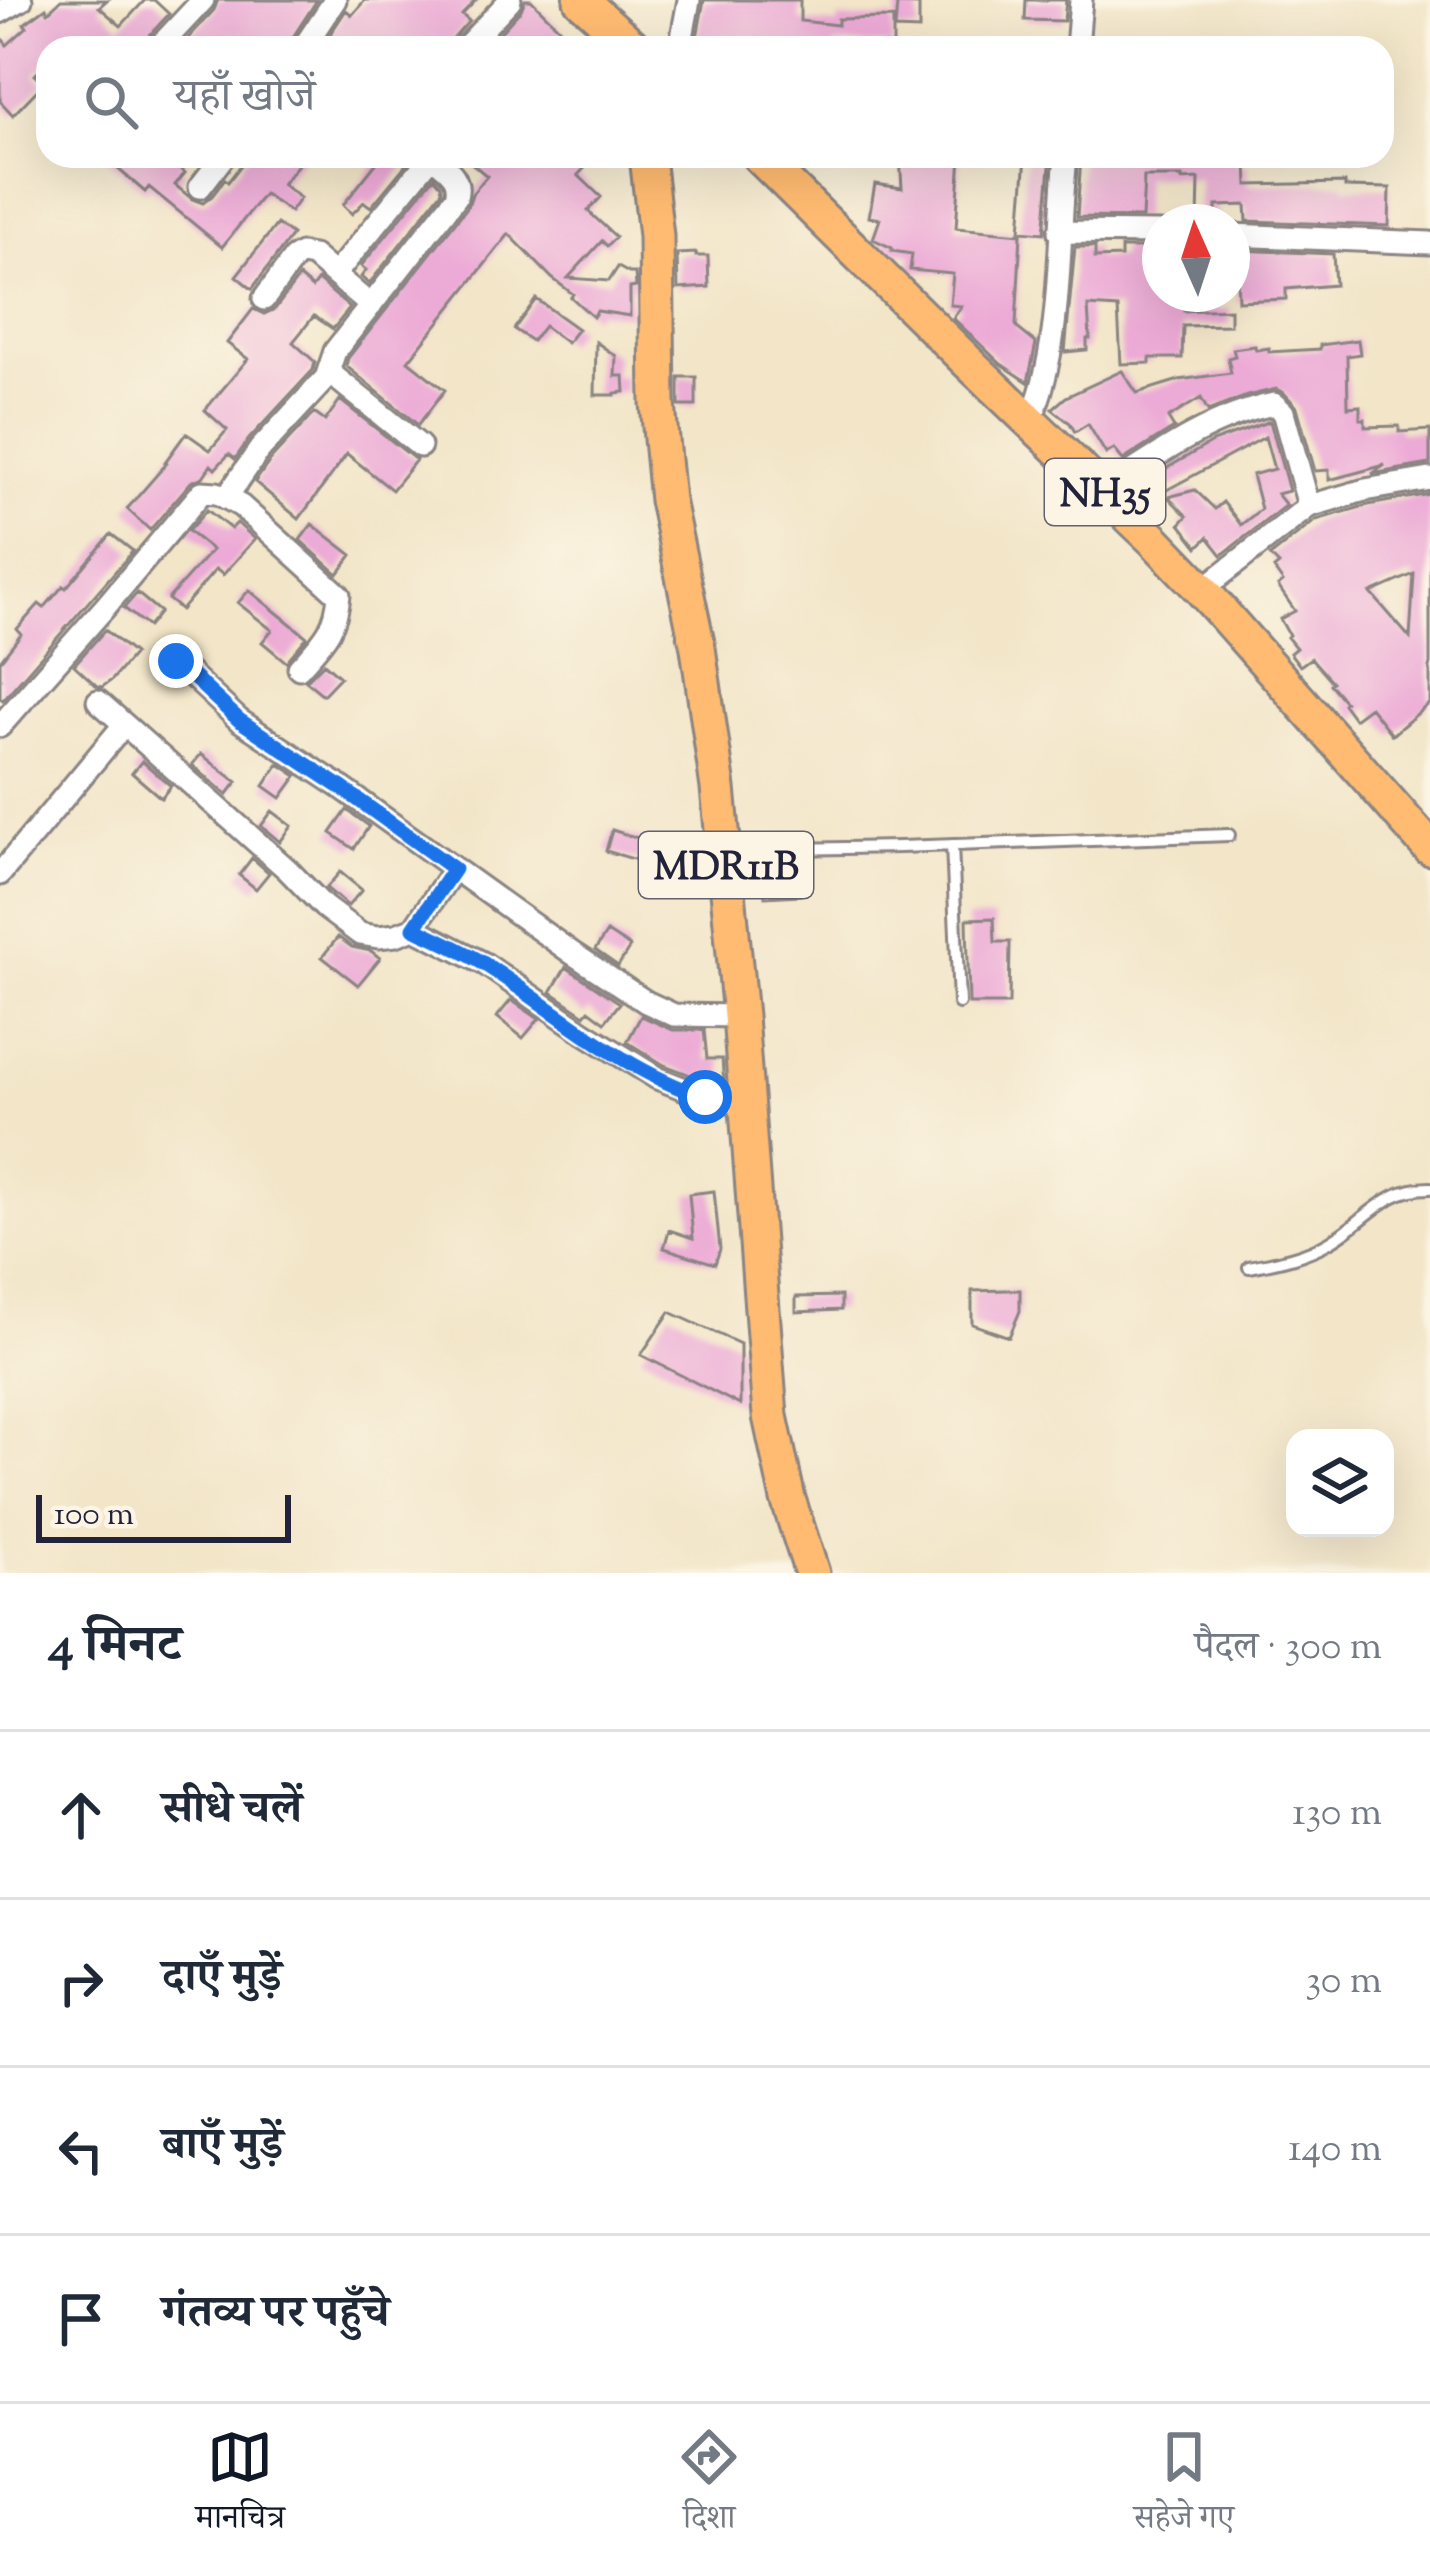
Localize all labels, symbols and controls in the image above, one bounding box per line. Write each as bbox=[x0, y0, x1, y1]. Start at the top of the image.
search box bbox=[36, 36, 1394, 168]
text: यहाँ खोजें bbox=[174, 67, 315, 132]
icon: search bbox=[78, 69, 144, 135]
north arrow bbox=[1142, 204, 1250, 312]
road number: NH35 bbox=[1045, 459, 1165, 525]
route end bbox=[149, 634, 203, 688]
road number: MDR11B bbox=[639, 832, 813, 898]
route start bbox=[678, 1070, 732, 1124]
map controls bbox=[1286, 1429, 1394, 1537]
button: layers bbox=[1286, 1429, 1394, 1537]
scale bar bbox=[36, 1489, 291, 1542]
text: 100 m bbox=[54, 1492, 134, 1540]
text: 4 मिनट bbox=[48, 1611, 181, 1684]
text: पैदल · 300 m bbox=[1195, 1621, 1382, 1677]
text: सीधे चलें bbox=[162, 1779, 302, 1844]
icon: ahead bbox=[48, 1782, 114, 1848]
text: 130 m bbox=[1292, 1787, 1382, 1843]
text: दाएँ मुड़ें bbox=[162, 1947, 282, 2012]
icon: right bbox=[48, 1950, 114, 2016]
text: 30 m bbox=[1305, 1955, 1382, 2011]
text: बाएँ मुड़ें bbox=[162, 2115, 283, 2180]
icon: left bbox=[48, 2118, 114, 2184]
text: 140 m bbox=[1288, 2123, 1382, 2179]
text: गंतव्य पर पहुँचे bbox=[162, 2283, 389, 2348]
icon: arrive bbox=[48, 2286, 114, 2352]
tab: मानचित्र bbox=[196, 2424, 285, 2549]
tab: दिशा bbox=[676, 2424, 742, 2549]
tab: सहेजे गए bbox=[1133, 2424, 1234, 2549]

